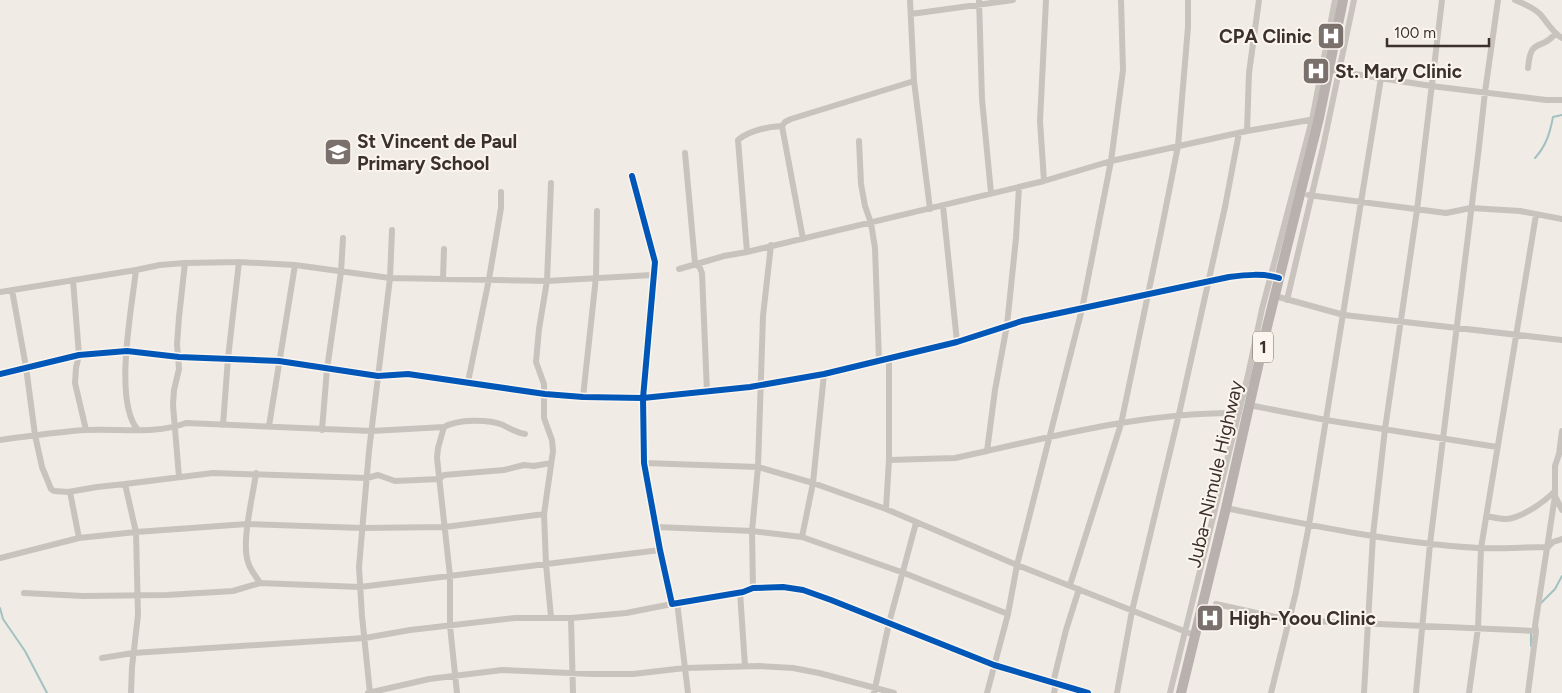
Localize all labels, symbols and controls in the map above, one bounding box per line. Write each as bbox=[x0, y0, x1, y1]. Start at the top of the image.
scale bar bbox=[1387, 15, 1490, 47]
hospital icon: CPA Clinic bbox=[1316, 21, 1346, 51]
text: 100 m bbox=[1394, 24, 1436, 42]
place label: CPA Clinic bbox=[1219, 25, 1312, 48]
hospital icon: St. Mary Clinic bbox=[1301, 56, 1331, 86]
place label: St. Mary Clinic bbox=[1335, 60, 1462, 83]
place label: St Vincent de Paul Primary School bbox=[357, 130, 517, 175]
school or university icon: St Vincent de Paul Primary School bbox=[323, 137, 353, 167]
road number: 1 bbox=[1253, 332, 1273, 362]
street label: Juba–Nimule Highway bbox=[1182, 378, 1248, 570]
hospital icon: High-Yoou Clinic bbox=[1195, 603, 1225, 633]
place label: High-Yoou Clinic bbox=[1229, 607, 1376, 630]

